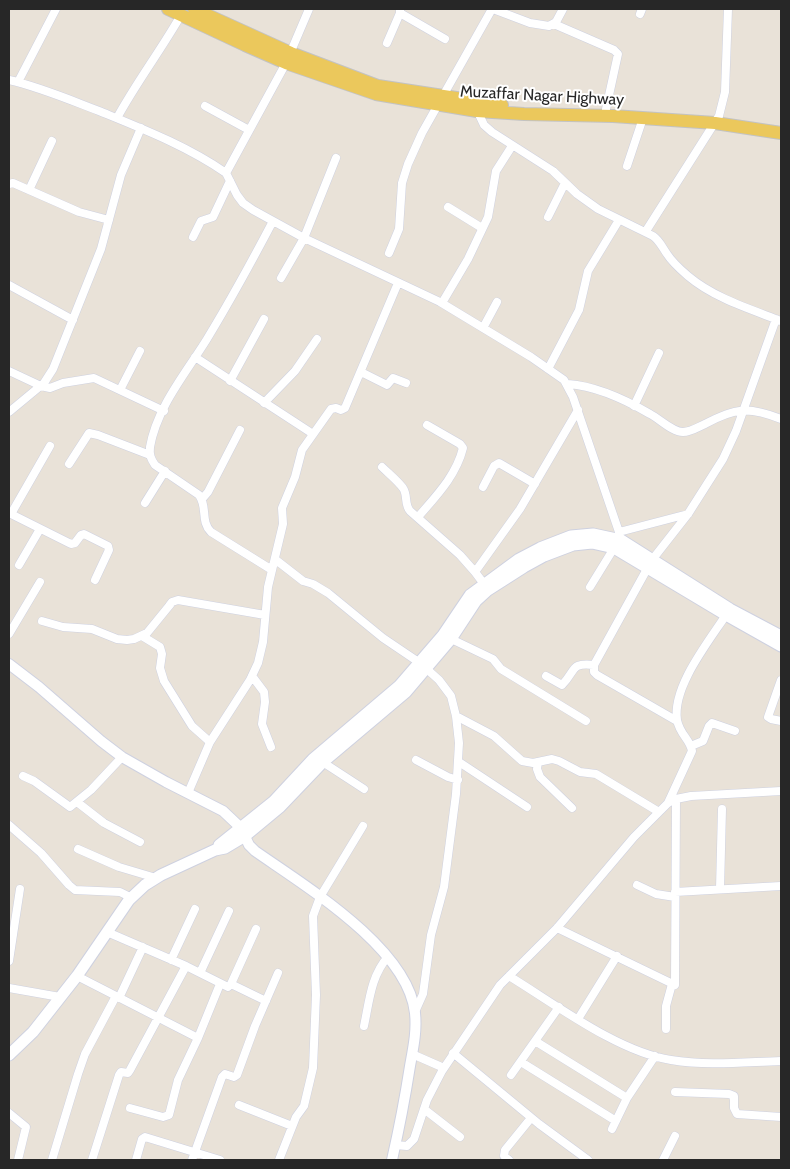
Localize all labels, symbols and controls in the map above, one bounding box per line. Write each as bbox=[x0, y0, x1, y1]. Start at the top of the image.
street label: Muzaffar Nagar Highway bbox=[459, 82, 625, 110]

